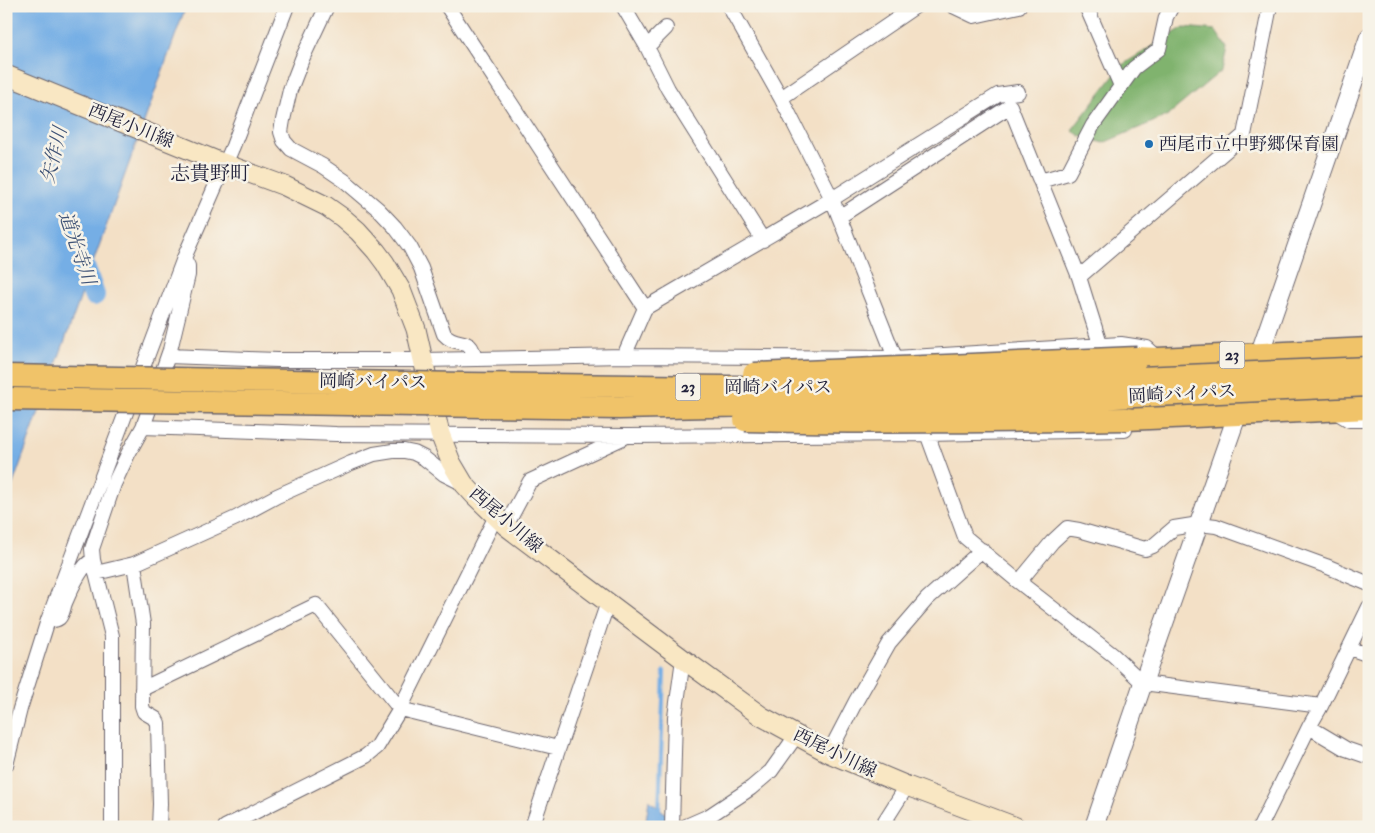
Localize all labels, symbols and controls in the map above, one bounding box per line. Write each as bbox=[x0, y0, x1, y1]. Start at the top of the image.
street label: 西尾小川線 bbox=[85, 98, 177, 154]
water label: 矢作川 bbox=[35, 123, 73, 186]
place label: 西尾市立中野郷保育園 bbox=[1159, 133, 1339, 156]
marker: 西尾市立中野郷保育園 bbox=[1143, 138, 1155, 150]
district label: 志貴野町 bbox=[170, 161, 250, 186]
water label: 道光寺川 bbox=[53, 208, 101, 290]
road number: 23 bbox=[1220, 342, 1244, 368]
street label: 岡崎バイパス bbox=[319, 370, 427, 394]
road number: 23 bbox=[676, 374, 700, 401]
street label: 岡崎バイパス bbox=[724, 376, 832, 399]
street label: 岡崎バイパス bbox=[1128, 380, 1236, 408]
street label: 西尾小川線 bbox=[464, 482, 548, 558]
street label: 西尾小川線 bbox=[790, 723, 880, 783]

